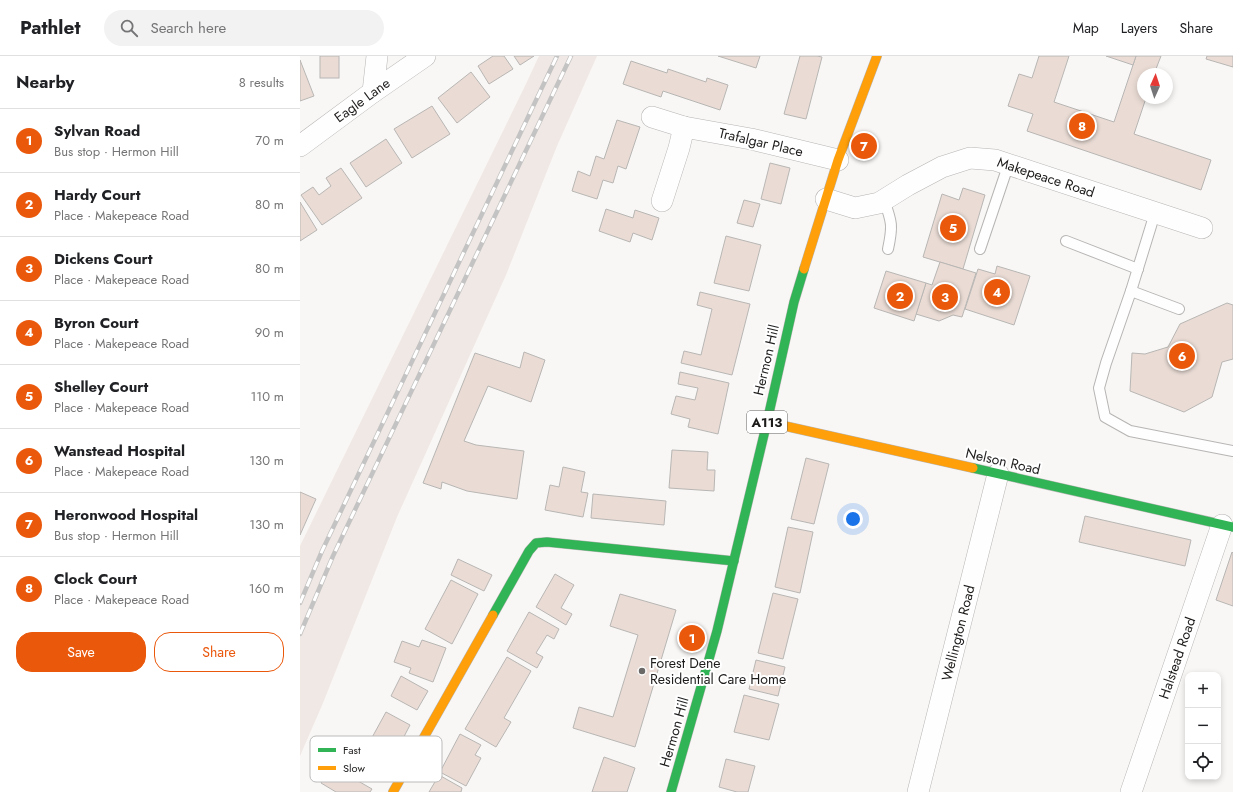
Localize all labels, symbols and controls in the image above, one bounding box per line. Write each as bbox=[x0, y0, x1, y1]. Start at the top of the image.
search box bbox=[104, 10, 384, 46]
text: Pathlet bbox=[20, 14, 80, 41]
icon: search bbox=[118, 17, 140, 39]
text: Search here bbox=[150, 17, 226, 39]
text: Map bbox=[1073, 18, 1099, 38]
text: Layers bbox=[1121, 18, 1157, 38]
text: Share bbox=[1179, 18, 1213, 38]
north arrow bbox=[1137, 68, 1173, 104]
text: Nearby bbox=[16, 70, 74, 94]
text: 8 results bbox=[239, 73, 284, 92]
street label: Eagle Lane bbox=[330, 73, 394, 127]
pin: 8 bbox=[1069, 111, 1095, 141]
text: Sylvan Road bbox=[54, 120, 140, 142]
street label: Trafalgar Place bbox=[717, 123, 805, 161]
text: 1 bbox=[26, 131, 32, 150]
text: 70 m bbox=[255, 131, 284, 150]
pin: 7 bbox=[851, 131, 877, 161]
text: Bus stop · Hermon Hill bbox=[54, 142, 179, 161]
street label: Makepeace Road bbox=[995, 152, 1097, 202]
text: Hardy Court bbox=[54, 184, 141, 206]
text: 2 bbox=[25, 195, 33, 214]
text: 80 m bbox=[255, 195, 284, 214]
text: Place · Makepeace Road bbox=[54, 206, 189, 225]
pin: 5 bbox=[940, 213, 966, 243]
text: Dickens Court bbox=[54, 248, 152, 270]
text: 3 bbox=[25, 259, 33, 278]
text: 80 m bbox=[255, 259, 284, 278]
text: Place · Makepeace Road bbox=[54, 270, 189, 289]
pin: 4 bbox=[984, 277, 1010, 307]
pin: 2 bbox=[887, 281, 913, 311]
pin: 3 bbox=[932, 282, 958, 312]
text: Byron Court bbox=[54, 312, 139, 334]
text: 4 bbox=[24, 323, 34, 342]
text: 90 m bbox=[255, 323, 284, 342]
street label: Hermon Hill bbox=[748, 323, 784, 397]
text: Place · Makepeace Road bbox=[54, 334, 189, 353]
pin: 6 bbox=[1169, 341, 1195, 371]
text: Shelley Court bbox=[54, 376, 148, 398]
text: 5 bbox=[25, 387, 33, 406]
text: 110 m bbox=[250, 387, 284, 406]
text: Place · Makepeace Road bbox=[54, 398, 189, 417]
road number: A113 bbox=[747, 411, 787, 433]
text: Wanstead Hospital bbox=[54, 440, 185, 462]
street label: Nelson Road bbox=[964, 443, 1042, 479]
text: 6 bbox=[25, 451, 33, 470]
text: 130 m bbox=[249, 451, 284, 470]
text: Place · Makepeace Road bbox=[54, 462, 189, 481]
text: Heronwood Hospital bbox=[54, 504, 198, 526]
your location bbox=[843, 509, 863, 529]
text: 7 bbox=[25, 515, 33, 534]
text: 130 m bbox=[249, 515, 284, 534]
text: Bus stop · Hermon Hill bbox=[54, 526, 179, 545]
text: Clock Court bbox=[54, 568, 137, 590]
text: 8 bbox=[25, 579, 33, 598]
text: 160 m bbox=[249, 579, 284, 598]
street label: Wellington Road bbox=[936, 583, 980, 683]
text: Place · Makepeace Road bbox=[54, 590, 189, 609]
street label: Halstead Road bbox=[1154, 614, 1200, 702]
pin: 1 bbox=[679, 623, 705, 653]
button: Save bbox=[16, 632, 146, 672]
button: Share bbox=[154, 632, 284, 672]
place label: Forest Dene Residential Care Home bbox=[650, 653, 786, 689]
marker: Forest Dene Residential Care Home bbox=[637, 666, 647, 676]
map controls bbox=[1185, 672, 1221, 780]
button: + bbox=[1185, 672, 1221, 708]
street label: Hermon Hill bbox=[654, 695, 694, 769]
button: − bbox=[1185, 708, 1221, 744]
legend bbox=[310, 736, 442, 782]
text: Fast bbox=[343, 742, 361, 758]
button: locate bbox=[1185, 744, 1221, 780]
text: Slow bbox=[343, 760, 365, 776]

